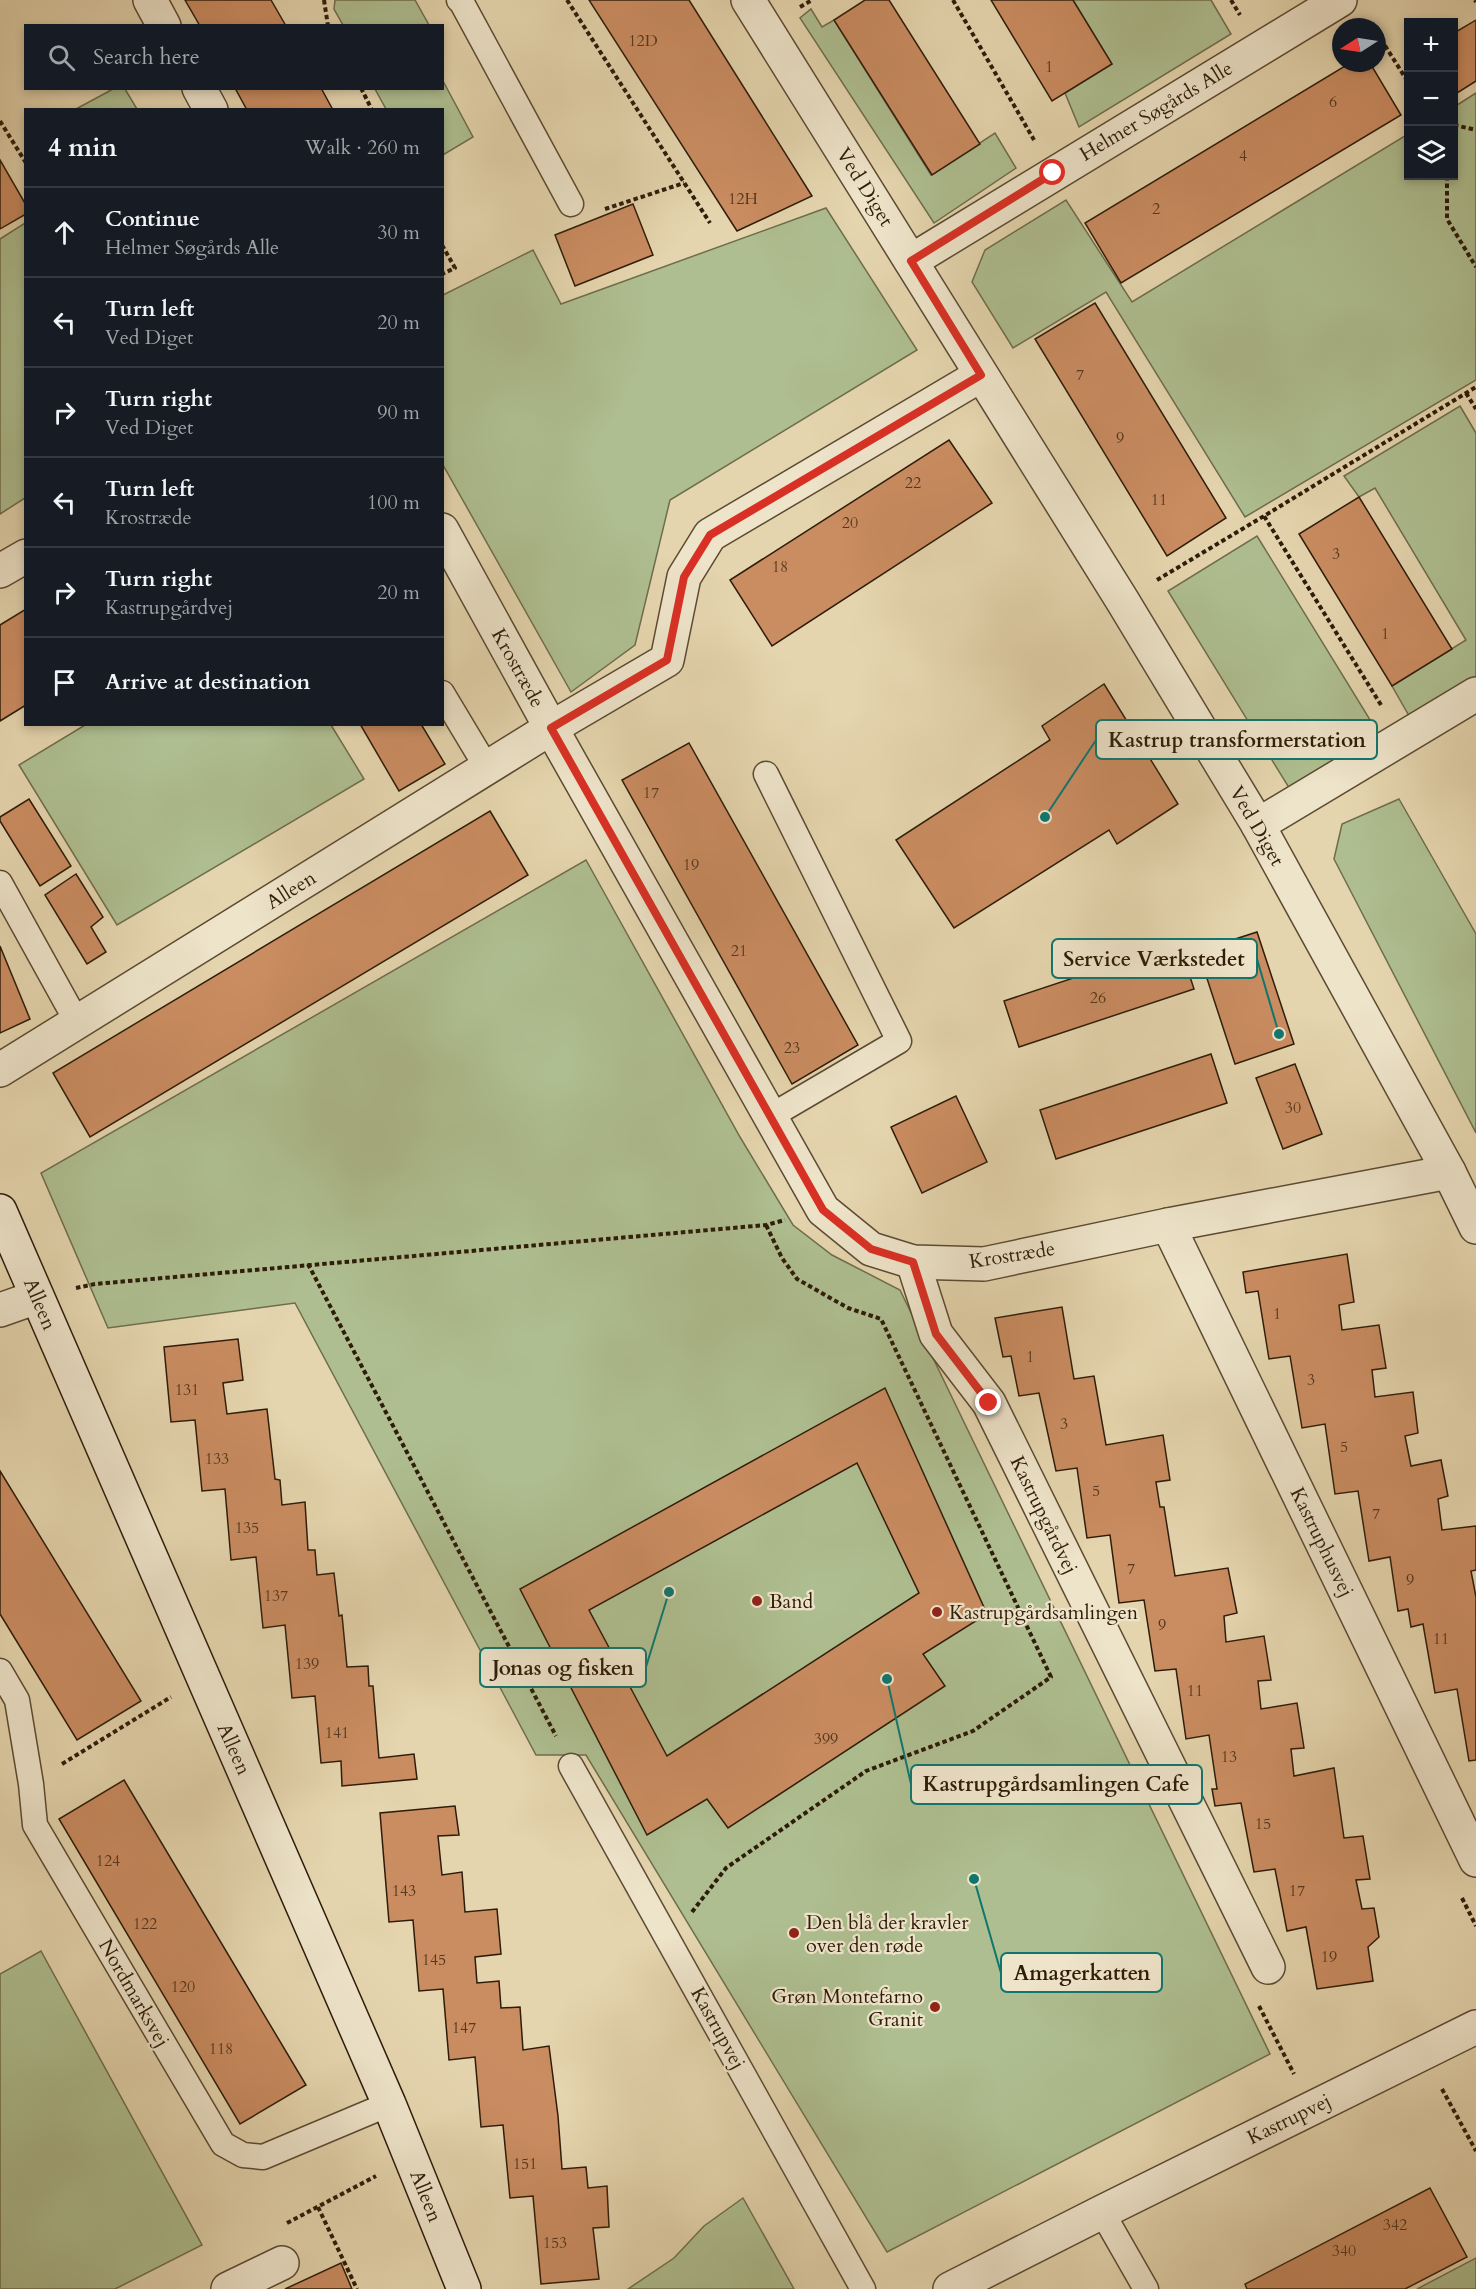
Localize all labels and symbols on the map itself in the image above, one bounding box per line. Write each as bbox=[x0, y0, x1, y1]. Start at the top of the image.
north arrow bbox=[1332, 18, 1386, 72]
house number: 12D bbox=[628, 30, 658, 52]
street label: Helmer Søgårds Alle bbox=[1074, 55, 1238, 167]
house number: 1 bbox=[1045, 56, 1053, 78]
house number: 6 bbox=[1329, 91, 1337, 113]
street label: Ved Diget bbox=[830, 142, 900, 232]
house number: 4 bbox=[1239, 145, 1247, 167]
route start bbox=[1039, 159, 1065, 185]
house number: 12H bbox=[728, 188, 758, 210]
house number: 2 bbox=[1152, 198, 1160, 220]
house number: 7 bbox=[1076, 364, 1084, 386]
house number: 9 bbox=[1116, 427, 1124, 449]
house number: 22 bbox=[905, 472, 921, 494]
house number: 11 bbox=[1151, 489, 1167, 511]
house number: 20 bbox=[842, 512, 858, 534]
house number: 3 bbox=[1332, 543, 1340, 565]
house number: 18 bbox=[772, 556, 788, 578]
house number: 1 bbox=[1381, 623, 1389, 645]
street label: Krostræde bbox=[485, 624, 551, 712]
callout: Kastrup transformerstation bbox=[1096, 720, 1377, 759]
text: Kastrup transformerstation bbox=[1108, 726, 1366, 755]
street label: Ved Diget bbox=[1223, 781, 1291, 872]
house number: 17 bbox=[643, 782, 659, 804]
house number: 19 bbox=[683, 854, 699, 876]
street label: Alleen bbox=[261, 864, 322, 916]
callout: Service Værkstedet bbox=[1052, 939, 1257, 978]
house number: 21 bbox=[731, 940, 747, 962]
text: Service Værkstedet bbox=[1063, 945, 1245, 974]
house number: 26 bbox=[1090, 987, 1106, 1009]
house number: 23 bbox=[784, 1037, 800, 1059]
house number: 30 bbox=[1285, 1097, 1301, 1119]
street label: Krostræde bbox=[967, 1235, 1057, 1275]
street label: Alleen bbox=[17, 1274, 63, 1335]
house number: 1 bbox=[1273, 1303, 1281, 1325]
house number: 1 bbox=[1026, 1346, 1034, 1368]
house number: 3 bbox=[1307, 1369, 1315, 1391]
house number: 131 bbox=[175, 1379, 199, 1401]
route end bbox=[975, 1389, 1001, 1415]
house number: 3 bbox=[1060, 1413, 1068, 1435]
house number: 5 bbox=[1340, 1436, 1348, 1458]
house number: 133 bbox=[205, 1448, 229, 1470]
street label: Kastrupgårdvej bbox=[1004, 1452, 1084, 1578]
house number: 5 bbox=[1092, 1480, 1100, 1502]
street label: Kastruphusvej bbox=[1284, 1483, 1360, 1601]
house number: 7 bbox=[1372, 1503, 1380, 1525]
house number: 135 bbox=[235, 1517, 259, 1539]
house number: 7 bbox=[1127, 1558, 1135, 1580]
house number: 9 bbox=[1406, 1569, 1414, 1591]
house number: 137 bbox=[264, 1585, 288, 1607]
place label: Band bbox=[769, 1588, 814, 1615]
marker: Band bbox=[750, 1594, 764, 1608]
place label: Kastrupgårdsamlingen bbox=[949, 1599, 1139, 1626]
marker: Kastrupgårdsamlingen bbox=[930, 1605, 944, 1619]
house number: 9 bbox=[1158, 1614, 1166, 1636]
house number: 11 bbox=[1433, 1628, 1449, 1650]
callout: Jonas og fisken bbox=[480, 1648, 646, 1687]
house number: 139 bbox=[295, 1653, 319, 1675]
text: Jonas og fisken bbox=[489, 1654, 634, 1683]
house number: 11 bbox=[1187, 1680, 1203, 1702]
street label: Alleen bbox=[211, 1719, 258, 1780]
house number: 141 bbox=[325, 1722, 349, 1744]
house number: 399 bbox=[814, 1728, 838, 1750]
house number: 13 bbox=[1221, 1746, 1237, 1768]
callout: Kastrupgårdsamlingen Cafe bbox=[911, 1765, 1202, 1804]
text: Kastrupgårdsamlingen Cafe bbox=[922, 1770, 1190, 1799]
house number: 15 bbox=[1255, 1813, 1271, 1835]
house number: 124 bbox=[96, 1850, 120, 1872]
house number: 143 bbox=[392, 1880, 416, 1902]
house number: 17 bbox=[1289, 1880, 1305, 1902]
place label: Den blå der kravler over den røde bbox=[806, 1909, 969, 1959]
house number: 122 bbox=[133, 1913, 157, 1935]
marker: Den blå der kravler over den røde bbox=[787, 1926, 801, 1940]
street label: Nordmarksvej bbox=[92, 1934, 176, 2052]
house number: 19 bbox=[1321, 1946, 1337, 1968]
house number: 145 bbox=[422, 1949, 446, 1971]
callout: Amagerkatten bbox=[1001, 1953, 1162, 1992]
text: Amagerkatten bbox=[1013, 1959, 1151, 1988]
house number: 120 bbox=[171, 1976, 195, 1998]
street label: Kastrupvej bbox=[684, 1982, 752, 2074]
place label: Grøn Montefarno Granit bbox=[771, 1983, 924, 2033]
marker: Grøn Montefarno Granit bbox=[928, 2000, 942, 2014]
house number: 147 bbox=[452, 2017, 476, 2039]
house number: 118 bbox=[209, 2038, 233, 2060]
street label: Kastrupvej bbox=[1243, 2087, 1335, 2151]
house number: 151 bbox=[513, 2153, 537, 2175]
street label: Alleen bbox=[403, 2166, 449, 2227]
house number: 342 bbox=[1383, 2214, 1407, 2236]
house number: 153 bbox=[543, 2232, 567, 2254]
house number: 340 bbox=[1332, 2240, 1356, 2262]

